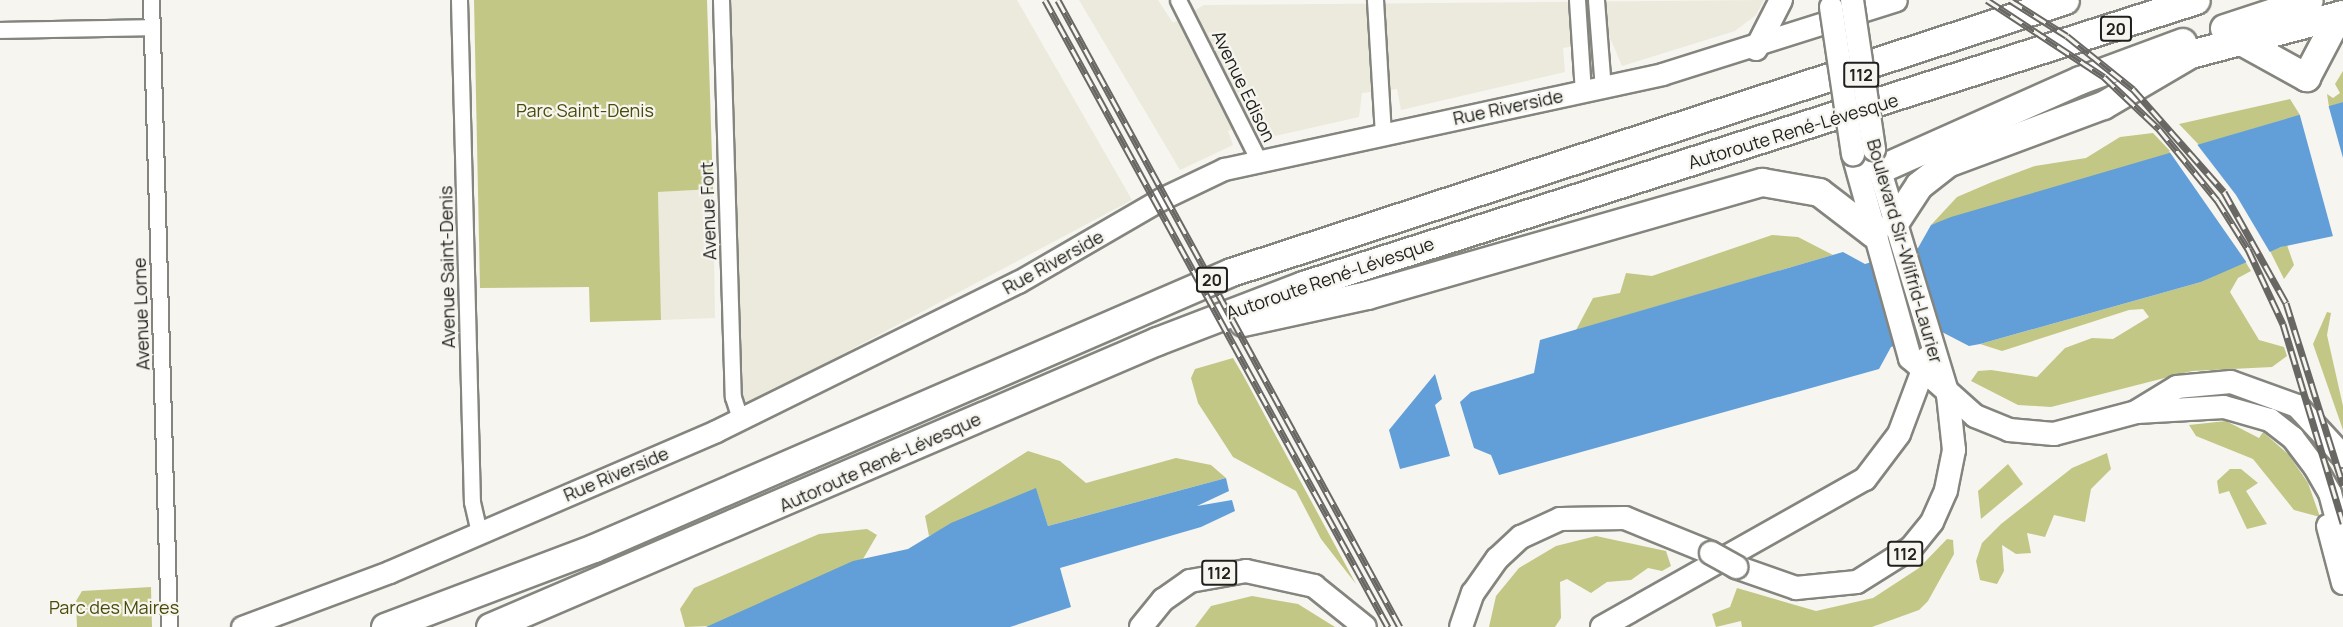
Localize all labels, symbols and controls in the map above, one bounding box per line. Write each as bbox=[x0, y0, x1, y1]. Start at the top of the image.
road number: 20 bbox=[2100, 16, 2132, 42]
street label: Avenue Edison bbox=[1208, 27, 1280, 145]
road number: 112 bbox=[1843, 62, 1879, 88]
street label: Rue Riverside bbox=[1451, 85, 1565, 129]
street label: Autoroute René-Lévesque bbox=[1685, 89, 1901, 173]
park label: Parc Saint-Denis bbox=[516, 99, 654, 121]
street label: Boulevard Sir-Wilfrid-Laurier bbox=[1863, 136, 1947, 366]
street label: Avenue Fort bbox=[695, 161, 721, 261]
street label: Avenue Saint-Denis bbox=[435, 185, 459, 349]
street label: Rue Riverside bbox=[999, 225, 1107, 299]
street label: Autoroute René-Lévesque bbox=[1223, 232, 1437, 324]
street label: Avenue Lorne bbox=[128, 257, 154, 371]
road number: 20 bbox=[1196, 267, 1228, 293]
street label: Autoroute René-Lévesque bbox=[776, 408, 984, 516]
street label: Rue Riverside bbox=[560, 442, 672, 506]
road number: 112 bbox=[1887, 541, 1923, 567]
road number: 112 bbox=[1201, 560, 1237, 586]
park label: Parc des Maires bbox=[49, 596, 179, 618]

